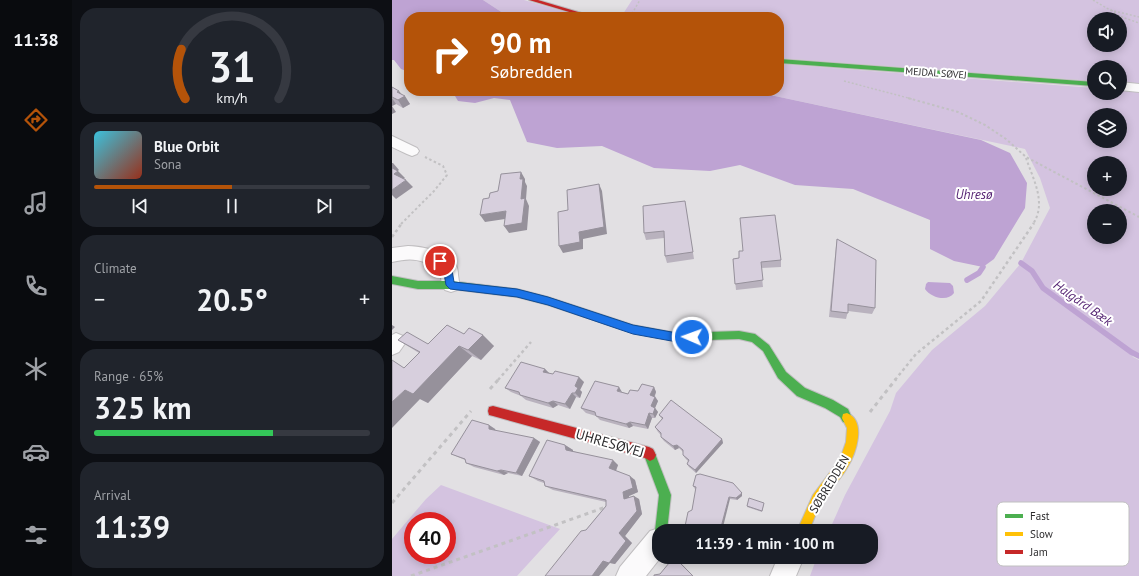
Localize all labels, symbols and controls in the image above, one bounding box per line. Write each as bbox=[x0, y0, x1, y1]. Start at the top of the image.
map controls bbox=[1087, 12, 1127, 244]
button: sound bbox=[1087, 12, 1127, 52]
text: 90 m bbox=[490, 24, 551, 61]
text: 11:38 bbox=[13, 28, 59, 51]
icon: right bbox=[424, 28, 476, 80]
text: 31 bbox=[208, 40, 256, 93]
text: Søbredden bbox=[490, 60, 573, 83]
button: search bbox=[1087, 60, 1127, 100]
street label: MEJDAL SØVEJ bbox=[905, 64, 967, 82]
text: km/h bbox=[216, 87, 248, 106]
icon: directions bbox=[22, 106, 50, 134]
button: layers bbox=[1087, 108, 1127, 148]
text: Blue Orbit bbox=[154, 137, 219, 156]
text: Sona bbox=[154, 156, 181, 173]
button: + bbox=[1087, 156, 1127, 196]
water label: Uhresø bbox=[956, 186, 993, 203]
icon: music bbox=[22, 189, 50, 217]
icon: previous bbox=[129, 195, 151, 217]
icon: pause bbox=[221, 195, 243, 217]
icon: next bbox=[313, 195, 335, 217]
button: − bbox=[1087, 204, 1127, 244]
pin bbox=[423, 244, 457, 278]
icon: arrive bbox=[429, 250, 451, 272]
text: Climate bbox=[94, 260, 137, 277]
icon: phone bbox=[22, 272, 50, 300]
water label: Halgård Bæk bbox=[1050, 276, 1117, 330]
text: 20.5° bbox=[196, 280, 268, 319]
text: − bbox=[94, 285, 105, 313]
text: + bbox=[359, 285, 370, 313]
position arrow bbox=[671, 316, 713, 358]
icon: climate bbox=[22, 355, 50, 383]
text: Range · 65% bbox=[94, 368, 163, 385]
text: 325 km bbox=[94, 388, 192, 427]
street label: UHRESØVEJ bbox=[574, 425, 646, 461]
icon: car bbox=[22, 438, 50, 466]
street label: SØBREDDEN bbox=[806, 452, 852, 516]
text: Arrival bbox=[94, 487, 130, 504]
legend bbox=[997, 502, 1129, 566]
text: 11:39 bbox=[94, 507, 170, 546]
text: Fast bbox=[1030, 509, 1050, 523]
speed limit sign: 40 bbox=[404, 512, 456, 564]
icon: filters bbox=[22, 521, 50, 549]
text: Slow bbox=[1030, 527, 1053, 541]
text: 11:39 · 1 min · 100 m bbox=[696, 534, 834, 553]
text: Jam bbox=[1029, 545, 1048, 559]

